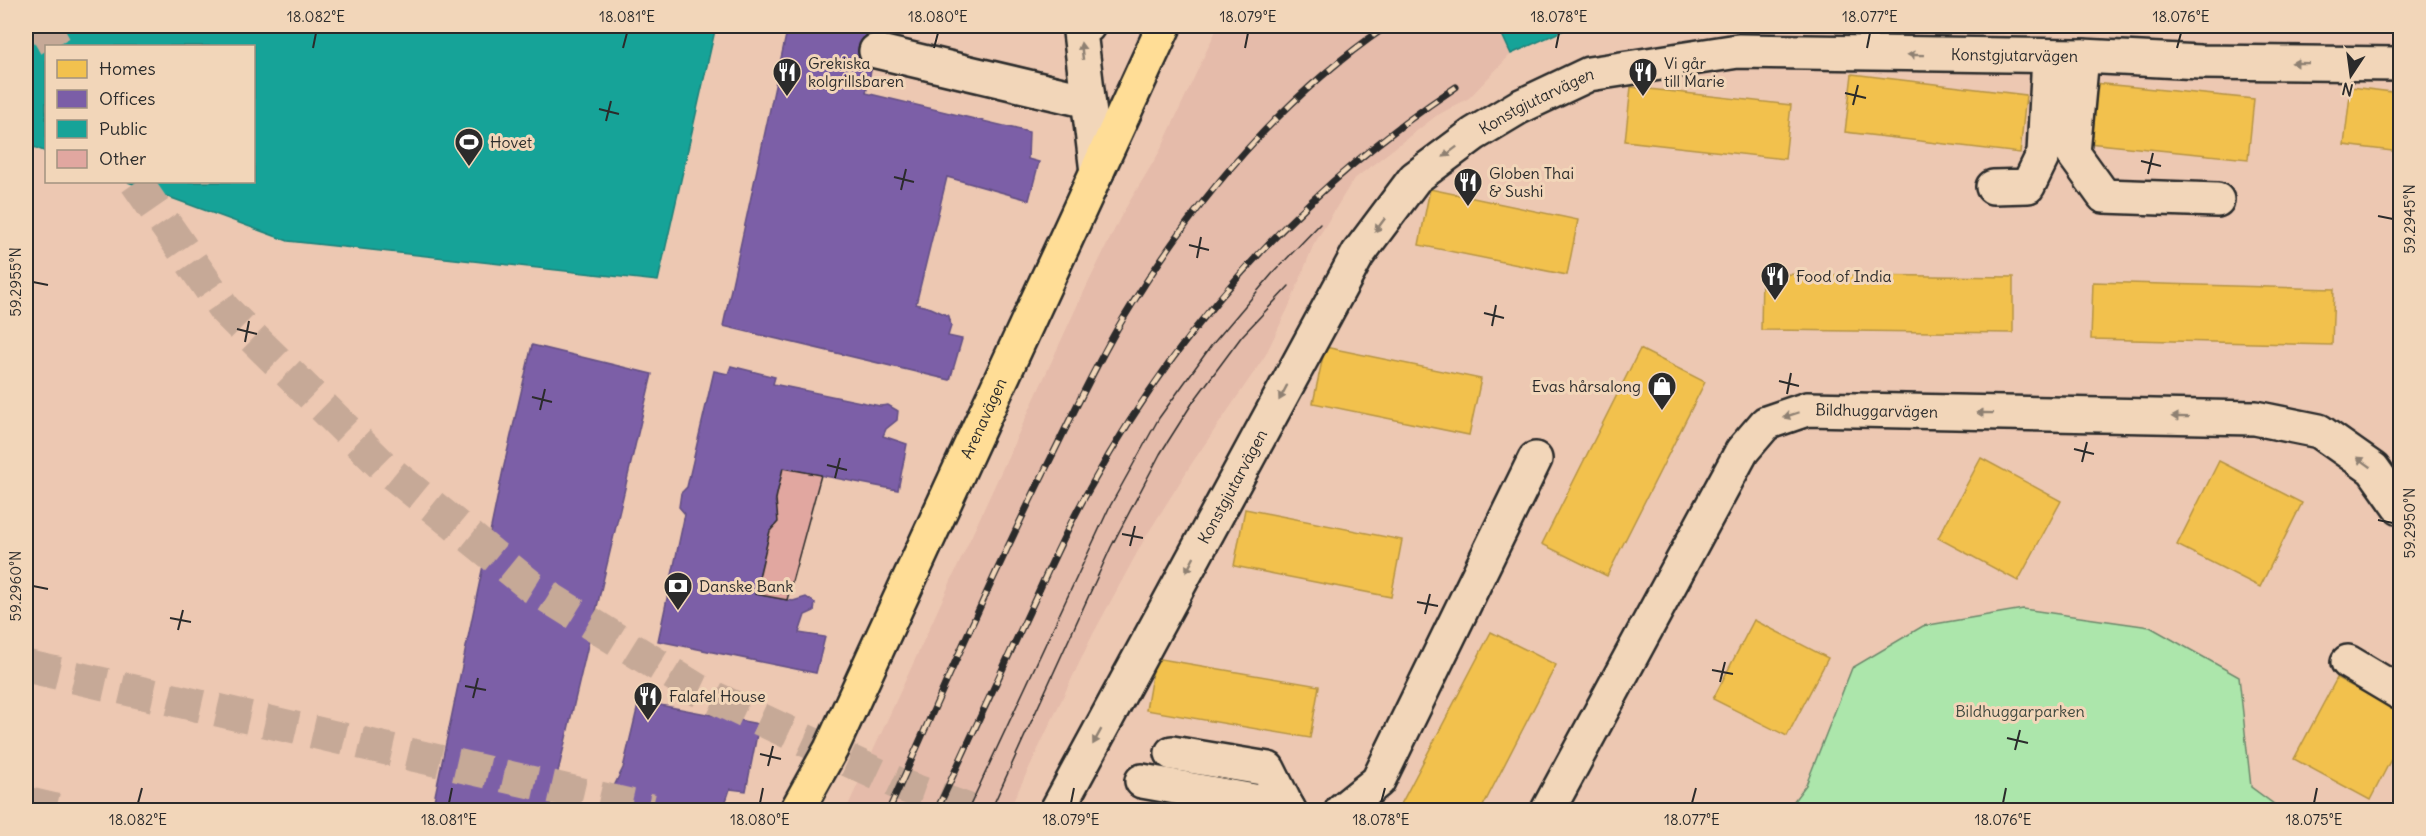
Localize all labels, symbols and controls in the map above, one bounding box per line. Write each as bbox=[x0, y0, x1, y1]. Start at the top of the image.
text: 18.082°E bbox=[287, 7, 345, 26]
text: 18.081°E bbox=[599, 7, 655, 26]
text: 18.080°E bbox=[908, 7, 968, 26]
text: 18.079°E bbox=[1219, 7, 1277, 26]
text: 18.078°E bbox=[1530, 7, 1588, 26]
text: 18.077°E bbox=[1842, 7, 1898, 26]
text: 18.076°E bbox=[2152, 7, 2210, 26]
one-way arrow bbox=[1077, 42, 1087, 61]
street label: Konstgjutarvägen bbox=[1951, 44, 2078, 66]
legend bbox=[45, 45, 255, 183]
north arrow bbox=[2321, 45, 2381, 105]
one-way arrow bbox=[1907, 50, 1926, 59]
place label: Grekiska kolgrillsbaren bbox=[808, 53, 904, 91]
place label: Vi går till Marie bbox=[1664, 53, 1725, 91]
restaurant icon: Grekiska kolgrillsbaren bbox=[771, 56, 803, 98]
restaurant icon: Vi går till Marie bbox=[1627, 56, 1659, 98]
text: Homes bbox=[99, 57, 156, 80]
one-way arrow bbox=[2291, 59, 2310, 68]
street label: Konstgjutarvägen bbox=[1475, 63, 1595, 139]
text: N bbox=[2340, 79, 2355, 101]
text: Offices bbox=[99, 87, 155, 110]
text: Public bbox=[99, 117, 148, 140]
sports icon: Hovet bbox=[453, 126, 485, 168]
place label: Hovet bbox=[490, 132, 533, 152]
one-way arrow bbox=[1442, 146, 1458, 159]
text: Other bbox=[99, 147, 147, 170]
place label: Globen Thai & Sushi bbox=[1489, 163, 1574, 201]
restaurant icon: Globen Thai & Sushi bbox=[1452, 166, 1484, 208]
text: 59.2945°N bbox=[2400, 184, 2419, 254]
one-way arrow bbox=[1374, 216, 1386, 232]
text: 59.2955°N bbox=[6, 247, 25, 317]
restaurant icon: Food of India bbox=[1759, 260, 1791, 302]
place label: Food of India bbox=[1796, 266, 1892, 286]
shop icon: Evas hårsalong bbox=[1646, 370, 1678, 412]
street label: Arenavägen bbox=[956, 375, 1011, 462]
place label: Evas hårsalong bbox=[1532, 376, 1641, 396]
one-way arrow bbox=[1278, 385, 1288, 402]
street label: Bildhuggarvägen bbox=[1815, 399, 1938, 422]
one-way arrow bbox=[1976, 408, 1995, 418]
one-way arrow bbox=[1782, 410, 1800, 420]
one-way arrow bbox=[2171, 412, 2190, 422]
street label: Konstgjutarvägen bbox=[1193, 426, 1271, 547]
one-way arrow bbox=[2356, 456, 2372, 468]
text: 59.2950°N bbox=[2400, 488, 2419, 558]
text: 59.2960°N bbox=[6, 551, 25, 621]
one-way arrow bbox=[1185, 557, 1195, 574]
bank icon: Danske Bank bbox=[662, 570, 694, 612]
place label: Danske Bank bbox=[699, 576, 794, 596]
restaurant icon: Falafel House bbox=[632, 680, 664, 722]
place label: Falafel House bbox=[669, 686, 766, 706]
park label: Bildhuggarparken bbox=[1955, 701, 2085, 721]
one-way arrow bbox=[1092, 728, 1102, 745]
text: 18.082°E bbox=[109, 810, 167, 829]
text: 18.081°E bbox=[421, 810, 477, 829]
text: 18.080°E bbox=[730, 810, 790, 829]
text: 18.079°E bbox=[1042, 810, 1100, 829]
text: 18.078°E bbox=[1352, 810, 1410, 829]
text: 18.077°E bbox=[1664, 810, 1720, 829]
text: 18.076°E bbox=[1974, 810, 2032, 829]
text: 18.075°E bbox=[2285, 810, 2343, 829]

